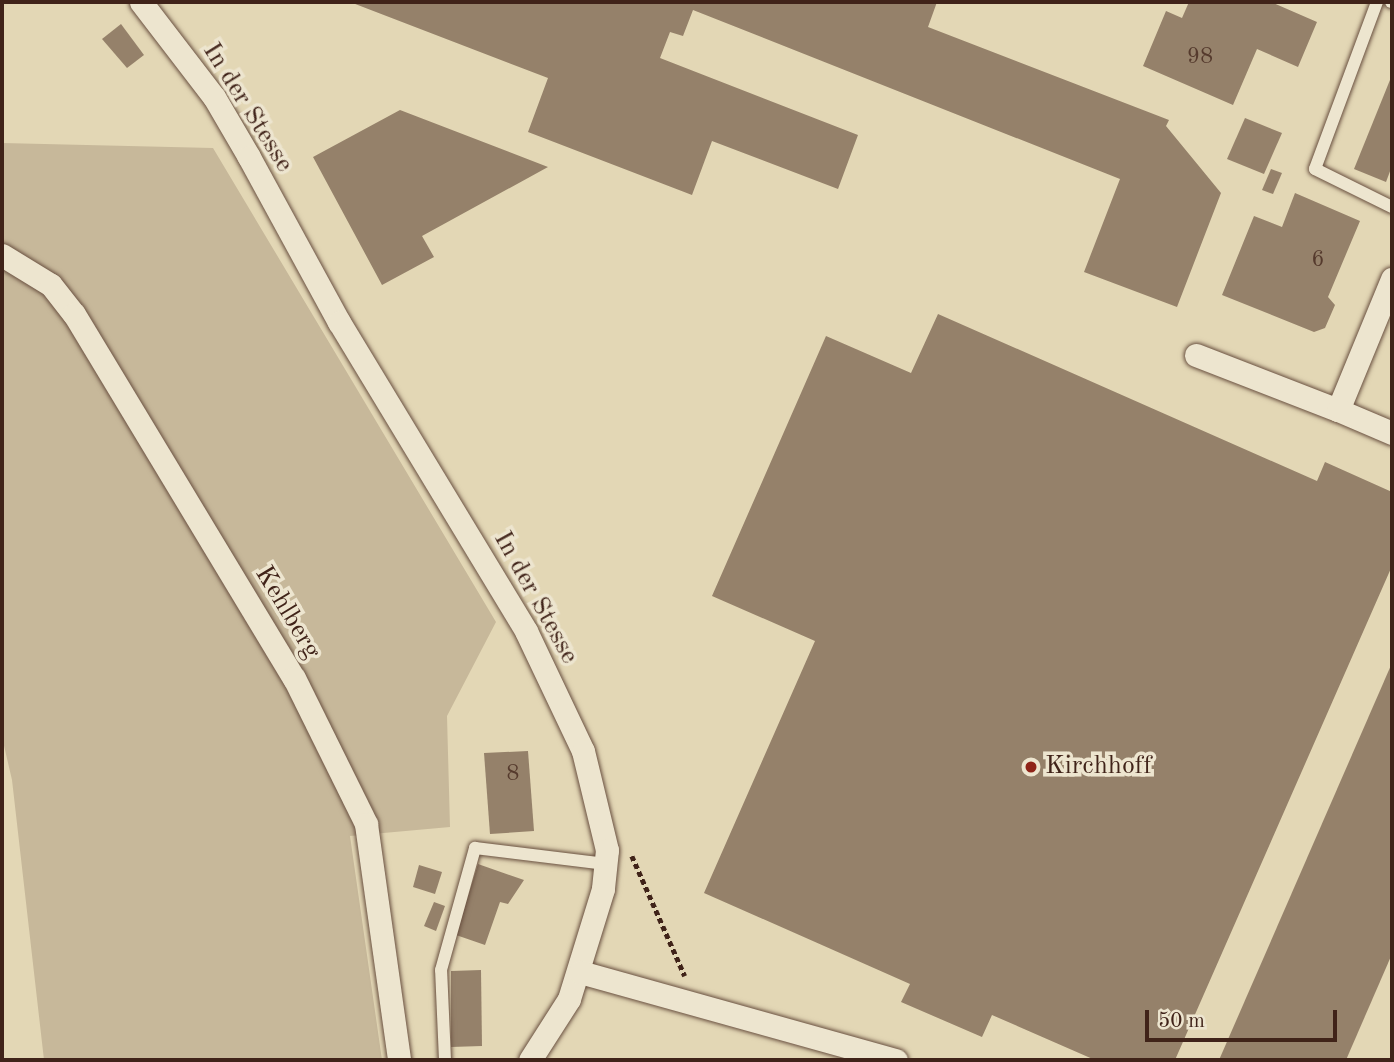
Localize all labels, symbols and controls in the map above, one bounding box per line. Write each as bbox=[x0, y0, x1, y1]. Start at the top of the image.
street label: In der Stesse bbox=[195, 38, 299, 178]
house number: 98 bbox=[1187, 43, 1213, 71]
house number: 6 bbox=[1311, 246, 1325, 274]
street label: In der Stesse bbox=[486, 526, 584, 670]
street label: Kehlberg bbox=[247, 561, 327, 665]
place label: Kirchhoff bbox=[1045, 751, 1152, 783]
marker: Kirchhoff bbox=[1023, 759, 1039, 775]
house number: 8 bbox=[506, 760, 520, 788]
scale bar bbox=[1149, 996, 1342, 1040]
text: 50 m bbox=[1158, 1011, 1205, 1032]

